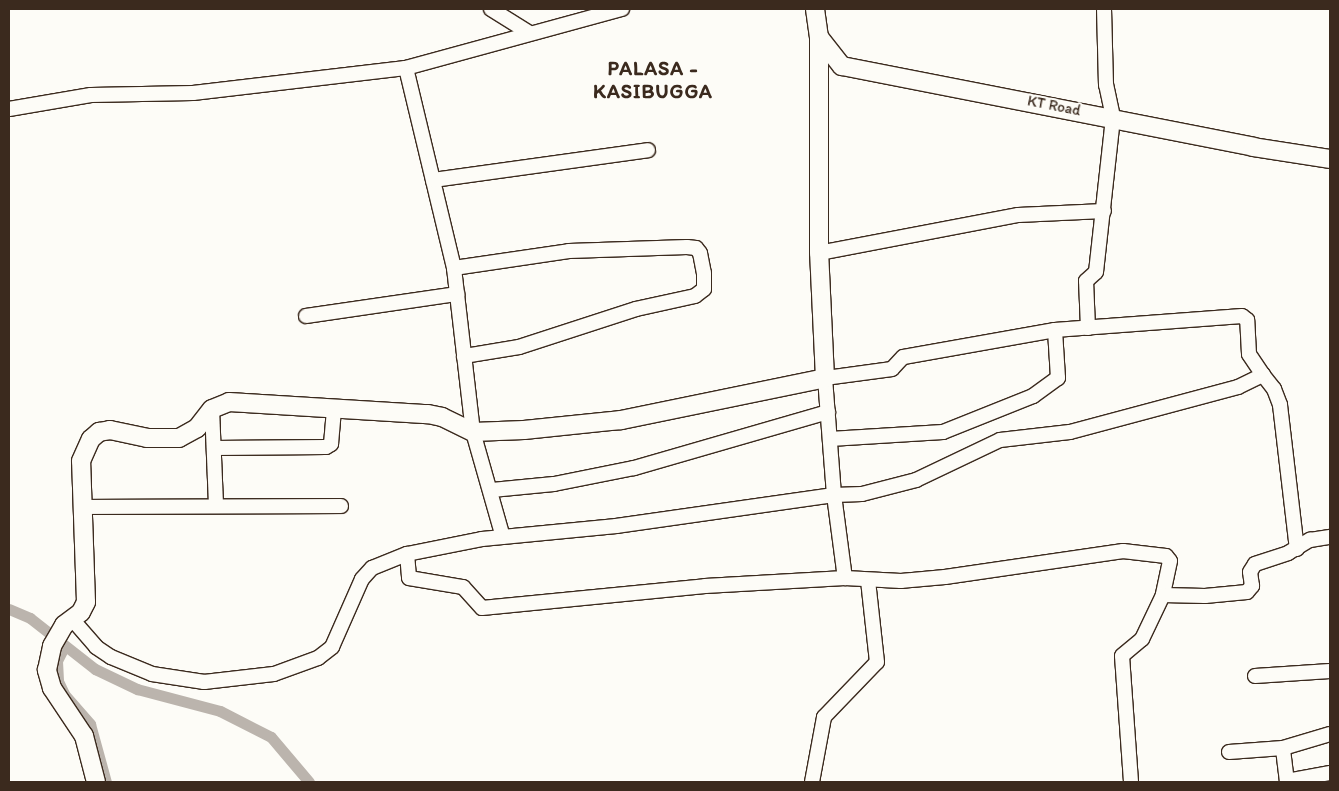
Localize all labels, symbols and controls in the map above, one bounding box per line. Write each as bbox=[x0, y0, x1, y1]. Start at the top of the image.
district label: PALASA - KASIBUGGA bbox=[593, 56, 713, 103]
street label: KT Road bbox=[1026, 92, 1082, 120]

